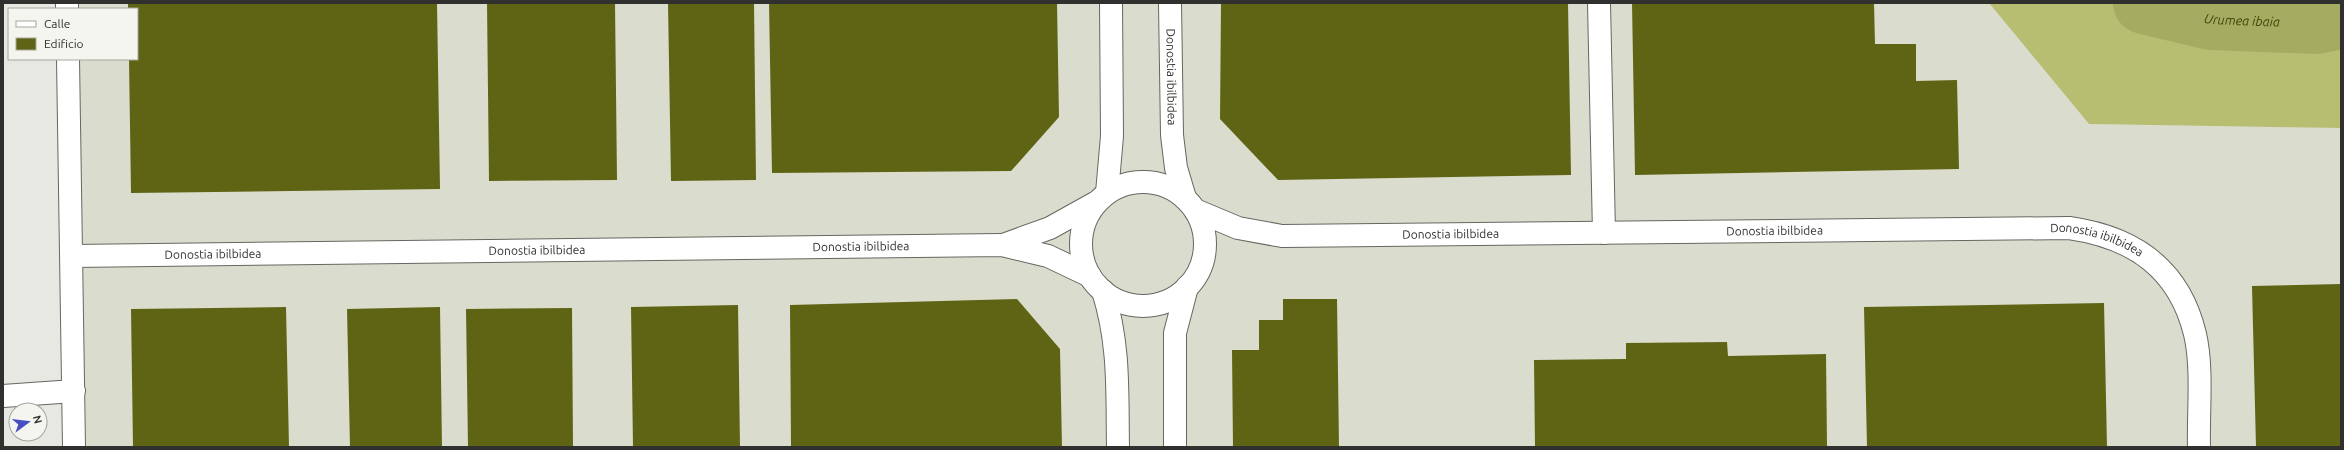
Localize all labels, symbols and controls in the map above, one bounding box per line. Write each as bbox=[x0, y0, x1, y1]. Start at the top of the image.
legend bbox=[8, 8, 138, 60]
water label: Urumea ibaia bbox=[2203, 11, 2280, 29]
text: Calle bbox=[44, 17, 70, 30]
street label: Donostia ibilbidea bbox=[1164, 28, 1179, 126]
text: Edificio bbox=[44, 37, 84, 50]
street label: Donostia ibilbidea bbox=[2050, 221, 2146, 259]
street label: Donostia ibilbidea bbox=[1726, 223, 1823, 237]
street label: Donostia ibilbidea bbox=[1402, 227, 1499, 241]
street label: Donostia ibilbidea bbox=[812, 239, 910, 253]
street label: Donostia ibilbidea bbox=[488, 243, 586, 257]
street label: Donostia ibilbidea bbox=[164, 247, 262, 261]
north arrow bbox=[8, 402, 48, 442]
text: N bbox=[31, 414, 45, 425]

